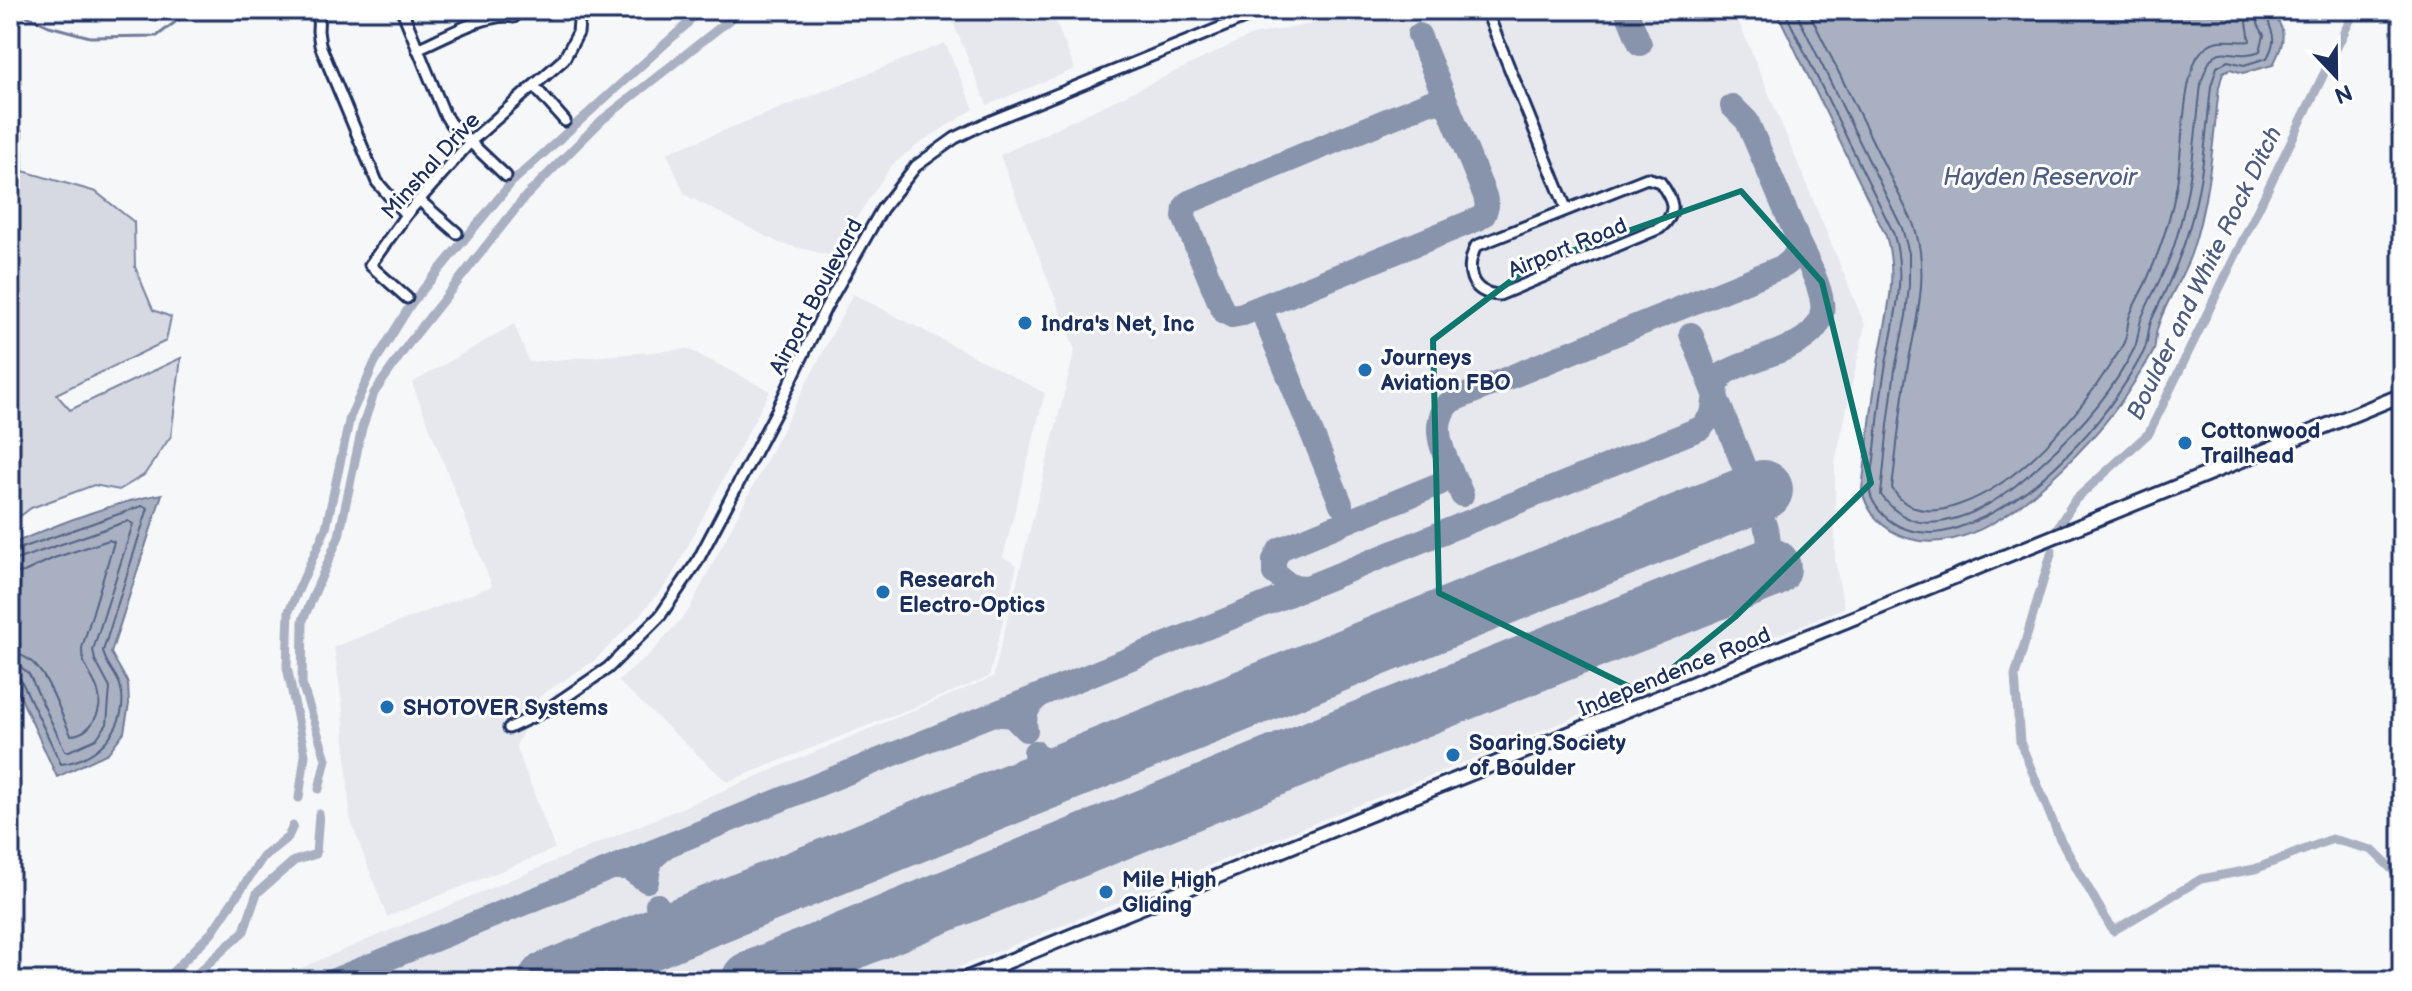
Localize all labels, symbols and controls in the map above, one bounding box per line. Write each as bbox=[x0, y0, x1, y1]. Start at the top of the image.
north arrow bbox=[2296, 36, 2376, 116]
text: N bbox=[2330, 78, 2356, 109]
street label: Minshal Drive bbox=[376, 107, 486, 225]
water label: Boulder and White Rock Ditch bbox=[2121, 122, 2288, 425]
water label: Hayden Reservoir bbox=[1943, 163, 2139, 192]
street label: Airport Road bbox=[1504, 212, 1631, 284]
street label: Airport Boulevard bbox=[764, 214, 869, 379]
place label: Indra's Net, Inc bbox=[1041, 311, 1195, 338]
marker: Indra's Net, Inc bbox=[1016, 314, 1034, 332]
place label: Journeys Aviation FBO bbox=[1380, 345, 1511, 397]
marker: Journeys Aviation FBO bbox=[1356, 361, 1374, 379]
place label: Cottonwood Trailhead bbox=[2201, 418, 2320, 470]
marker: Cottonwood Trailhead bbox=[2176, 434, 2194, 452]
place label: Research Electro-Optics bbox=[899, 567, 1045, 619]
marker: Research Electro-Optics bbox=[874, 583, 892, 601]
street label: Independence Road bbox=[1574, 621, 1775, 723]
place label: SHOTOVER Systems bbox=[403, 695, 608, 722]
marker: SHOTOVER Systems bbox=[378, 698, 396, 716]
place label: Soaring Society of Boulder bbox=[1469, 730, 1626, 782]
marker: Soaring Society of Boulder bbox=[1444, 746, 1462, 764]
place label: Mile High Gliding bbox=[1122, 867, 1217, 919]
marker: Mile High Gliding bbox=[1097, 883, 1115, 901]

